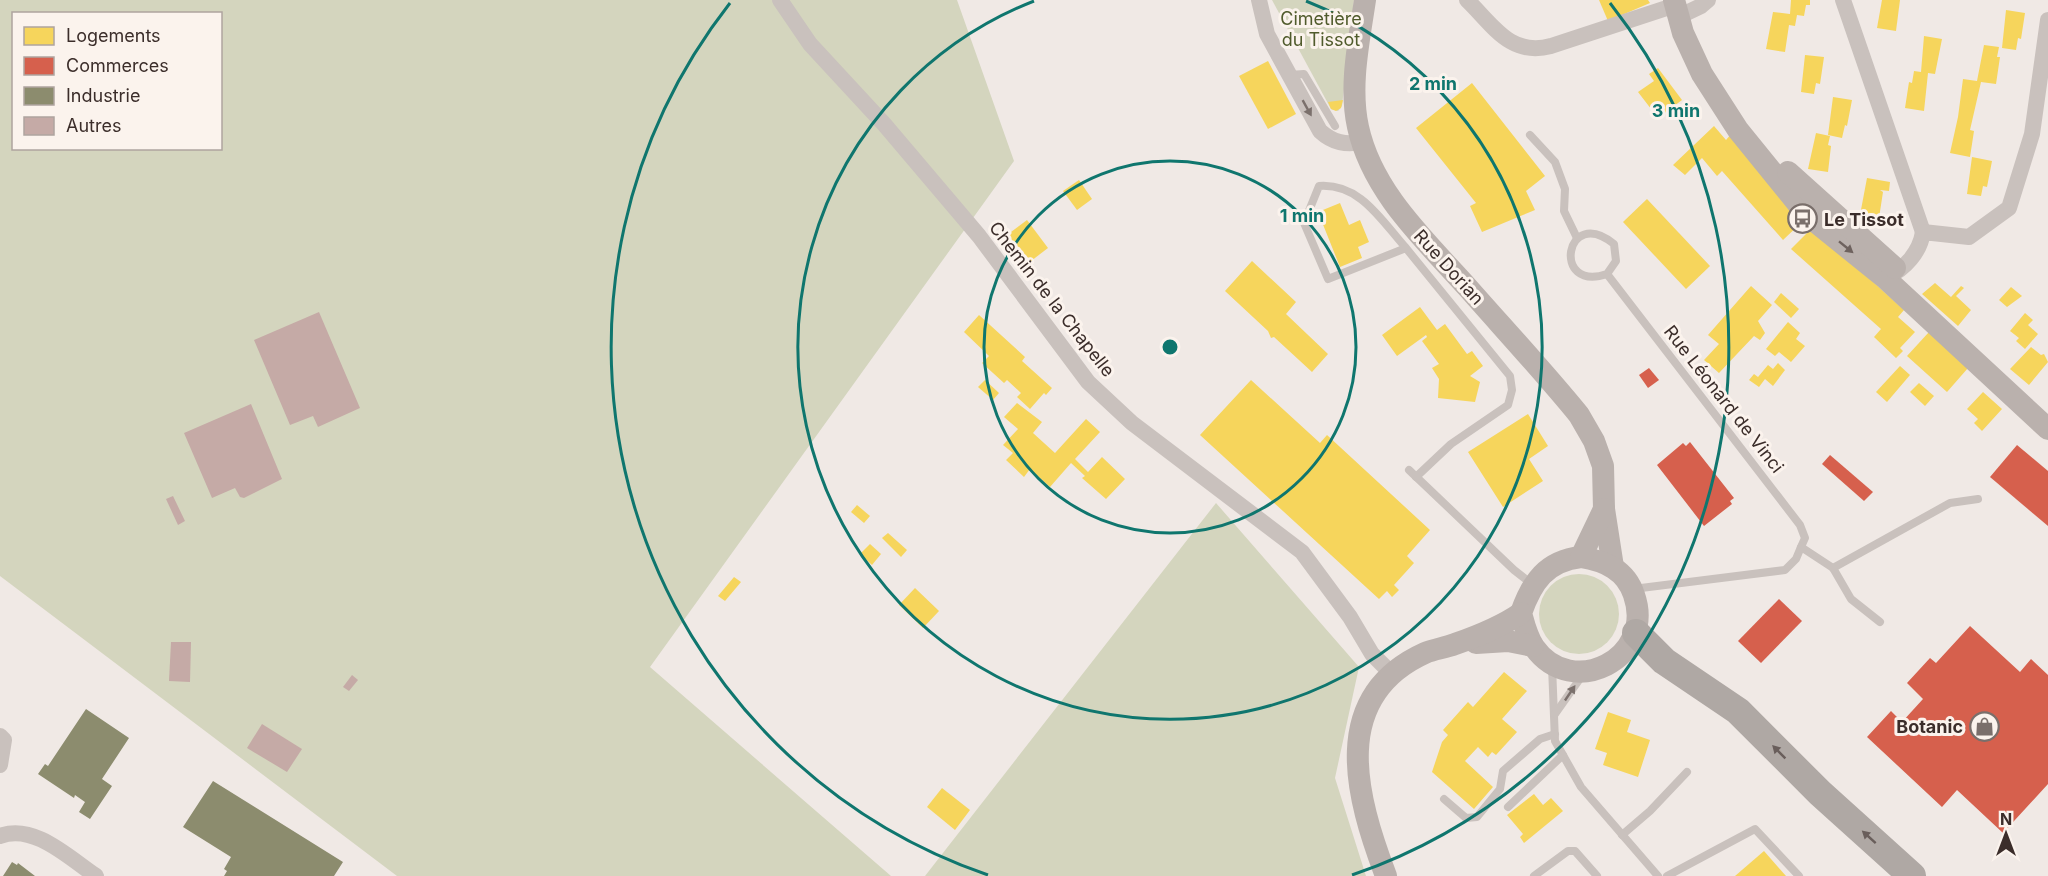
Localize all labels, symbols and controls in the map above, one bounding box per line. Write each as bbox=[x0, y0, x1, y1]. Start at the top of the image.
park label: Cimetière du Tissot bbox=[1280, 8, 1362, 50]
legend bbox=[12, 12, 222, 150]
text: Logements bbox=[66, 25, 161, 46]
text: Commerces bbox=[66, 55, 169, 76]
text: 2 min bbox=[1409, 73, 1457, 94]
text: Industrie bbox=[66, 85, 140, 106]
one-way arrow bbox=[1302, 100, 1312, 117]
text: 3 min bbox=[1652, 100, 1700, 121]
text: Autres bbox=[66, 115, 121, 136]
bus stop icon: Le Tissot bbox=[1787, 203, 1819, 235]
text: 1 min bbox=[1280, 205, 1324, 226]
place label: Le Tissot bbox=[1824, 209, 1904, 230]
street label: Chemin de la Chapelle bbox=[985, 217, 1119, 381]
street label: Rue Dorian bbox=[1410, 225, 1488, 309]
one-way arrow bbox=[1839, 240, 1854, 252]
street label: Rue Léonard de Vinci bbox=[1660, 321, 1788, 477]
centre of rings bbox=[1160, 337, 1180, 357]
one-way arrow bbox=[1564, 685, 1575, 701]
shop icon: Botanic bbox=[1968, 710, 2000, 742]
place label: Botanic bbox=[1896, 716, 1963, 737]
one-way arrow bbox=[1772, 745, 1786, 759]
north arrow bbox=[1976, 804, 2036, 864]
text: N bbox=[2000, 809, 2012, 829]
one-way arrow bbox=[1862, 831, 1877, 844]

